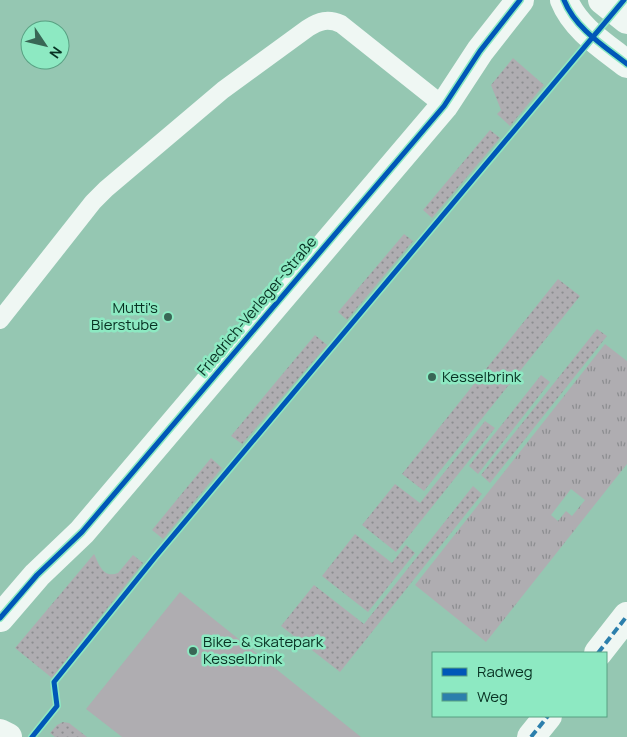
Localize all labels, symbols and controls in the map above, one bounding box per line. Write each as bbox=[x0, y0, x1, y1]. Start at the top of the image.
north arrow bbox=[20, 20, 70, 70]
text: N bbox=[45, 43, 67, 62]
street label: Friedrich-Verleger-Straße bbox=[192, 231, 321, 380]
place label: Mutti's Bierstube bbox=[91, 297, 158, 335]
marker: Mutti's Bierstube bbox=[162, 311, 174, 323]
place label: Kesselbrink bbox=[442, 366, 522, 387]
marker: Kesselbrink bbox=[426, 371, 438, 383]
place label: Bike- & Skatepark Kesselbrink bbox=[203, 631, 324, 669]
marker: Bike- & Skatepark Kesselbrink bbox=[187, 645, 199, 657]
legend bbox=[432, 652, 607, 717]
text: Radweg bbox=[477, 661, 533, 682]
text: Weg bbox=[477, 686, 508, 707]

